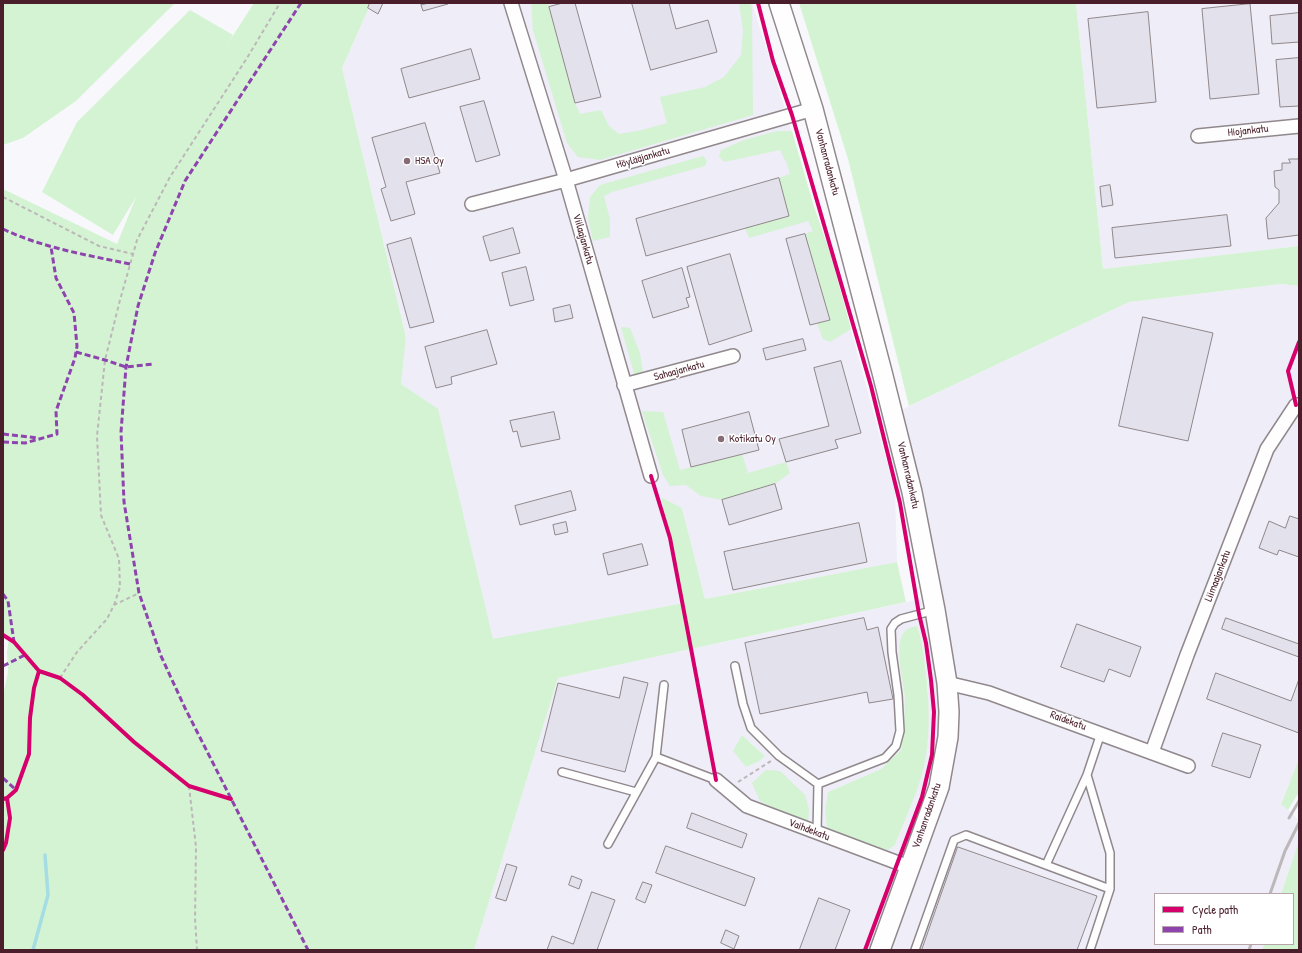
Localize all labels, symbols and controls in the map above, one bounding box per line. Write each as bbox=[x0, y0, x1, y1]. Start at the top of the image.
street label: Hiojankatu bbox=[1227, 122, 1269, 140]
street label: Vanhanradankatu bbox=[812, 127, 842, 197]
street label: Höylääjankatu bbox=[615, 144, 671, 172]
place label: HSA Oy bbox=[415, 154, 444, 168]
marker: HSA Oy bbox=[402, 156, 412, 166]
street label: Viilaajankatu bbox=[570, 212, 596, 266]
street label: Sahaajankatu bbox=[652, 358, 706, 384]
place label: Kotikatu Oy bbox=[729, 432, 776, 446]
marker: Kotikatu Oy bbox=[716, 434, 726, 444]
street label: Vanhanradankatu bbox=[894, 440, 922, 510]
street label: Liimaajankatu bbox=[1202, 548, 1234, 604]
street label: Raidekatu bbox=[1048, 708, 1088, 734]
street label: Vanhanradankatu bbox=[910, 781, 944, 851]
street label: Vaihdekatu bbox=[786, 816, 832, 844]
legend bbox=[1154, 893, 1294, 945]
text: Cycle path bbox=[1192, 901, 1238, 918]
text: Path bbox=[1192, 921, 1212, 938]

